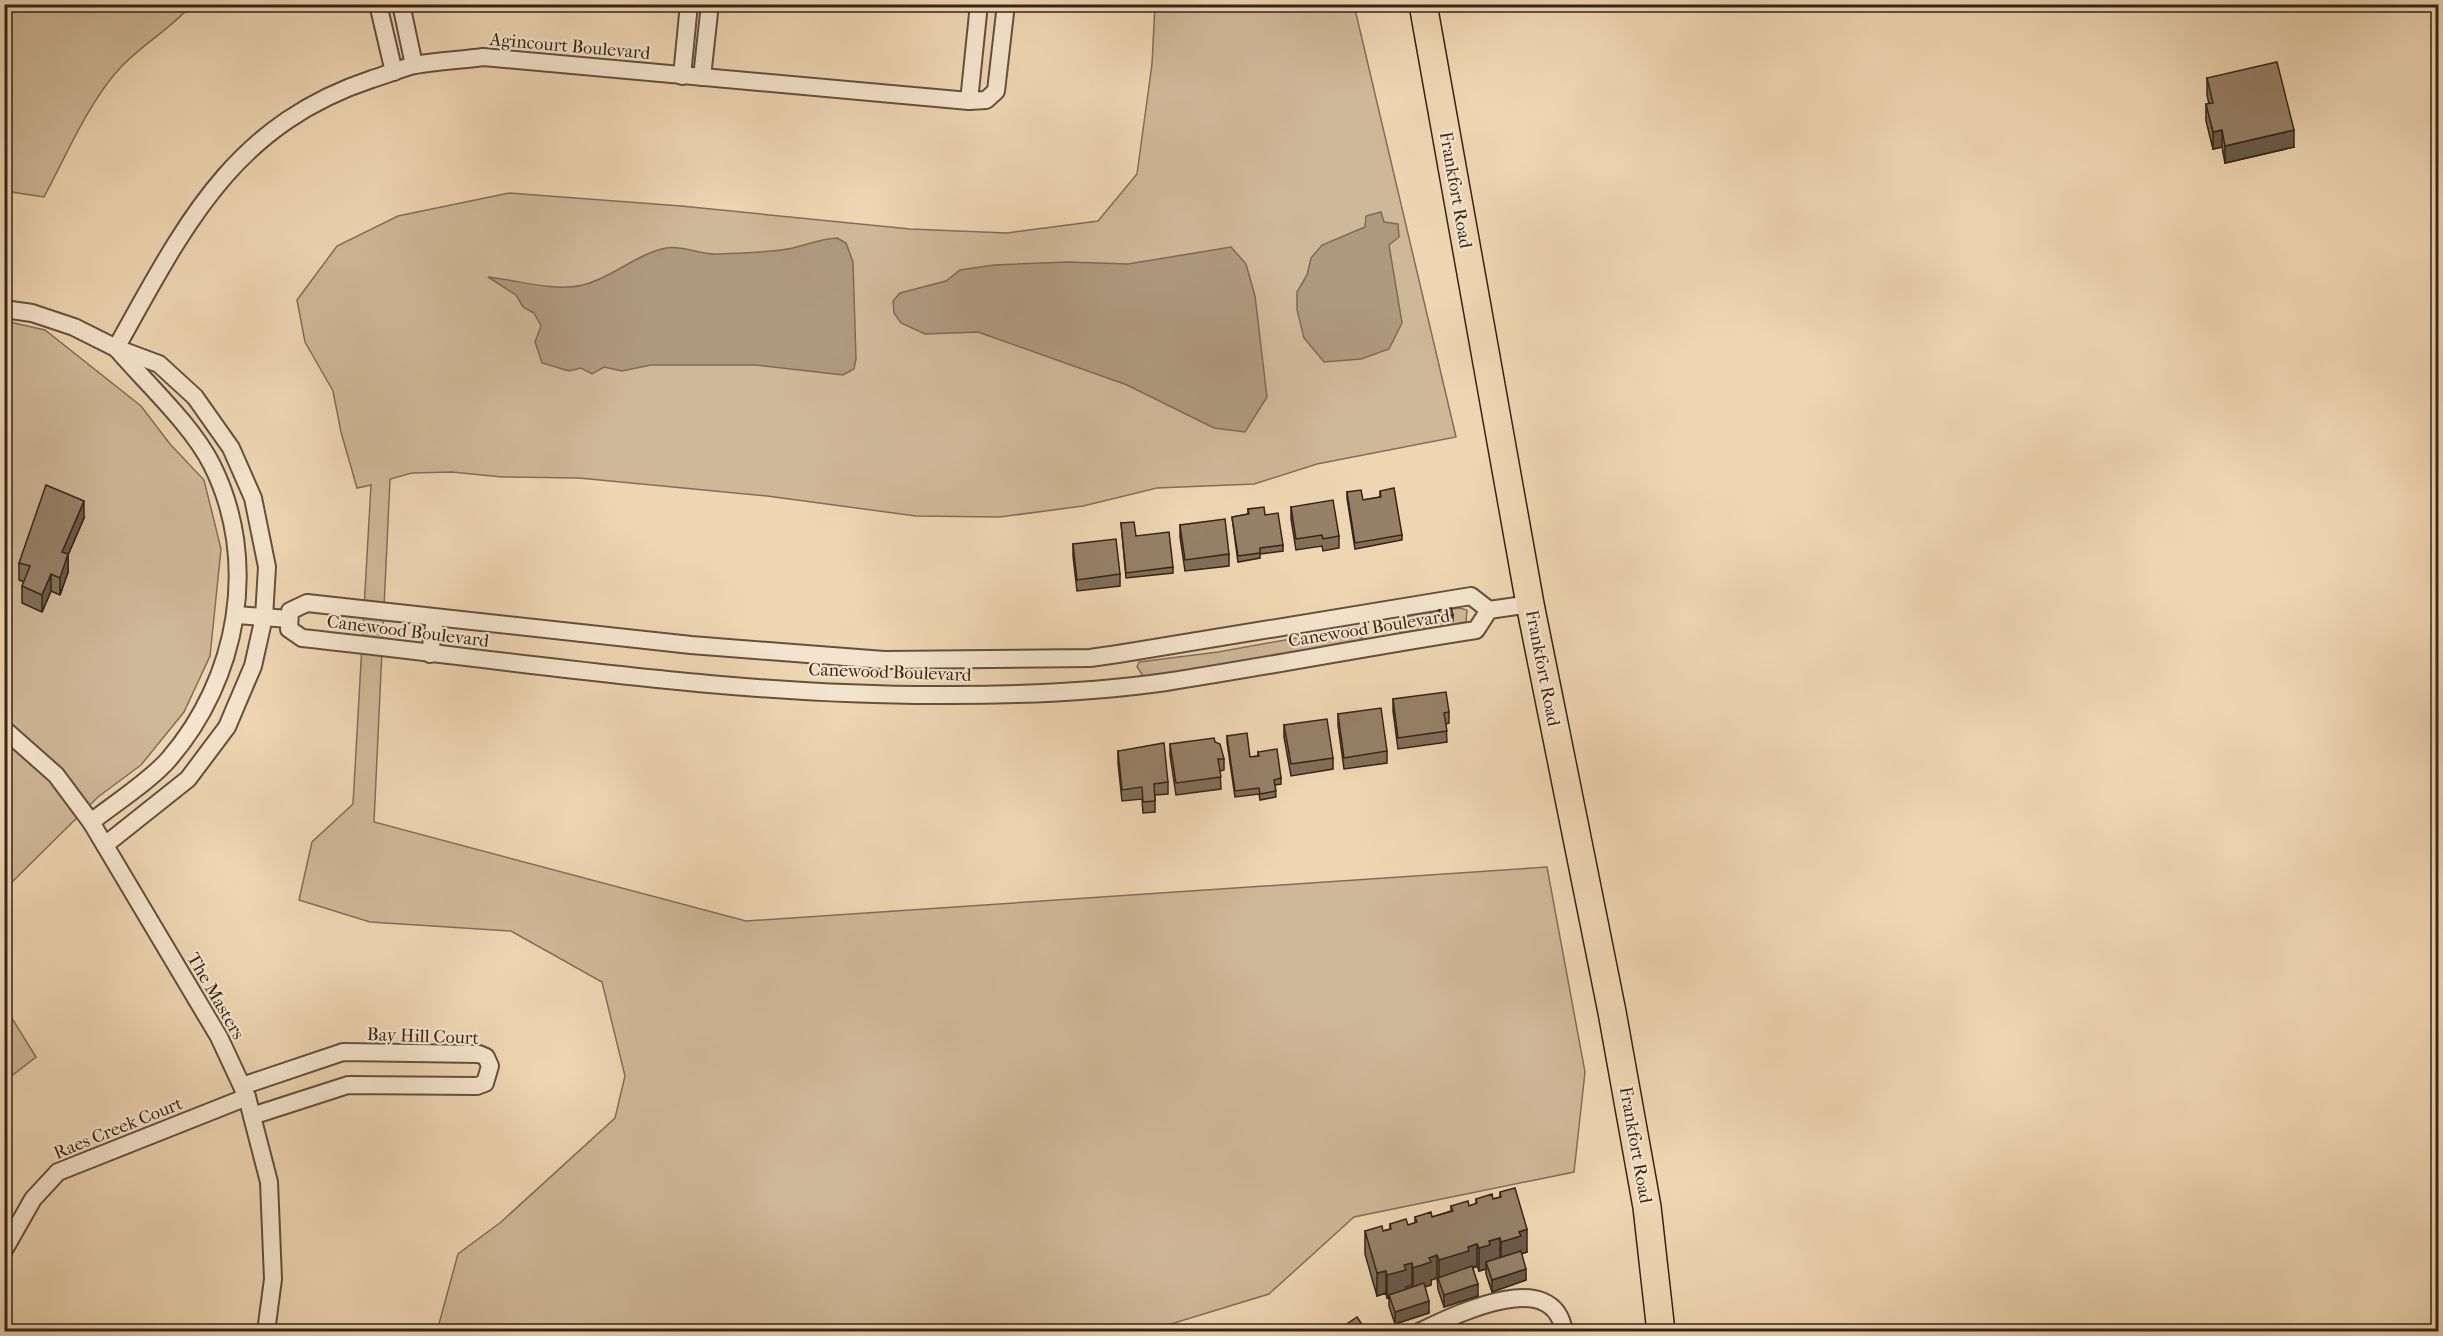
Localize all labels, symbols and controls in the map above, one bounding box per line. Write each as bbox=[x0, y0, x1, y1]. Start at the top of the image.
street label: Agincourt Boulevard bbox=[488, 29, 651, 64]
street label: Frankfort Road bbox=[1435, 130, 1476, 250]
street label: Canewood Boulevard bbox=[1287, 605, 1452, 652]
street label: Frankfort Road bbox=[1521, 608, 1564, 728]
street label: Canewood Boulevard bbox=[326, 611, 490, 652]
street label: Canewood Boulevard bbox=[808, 659, 972, 686]
street label: The Masters bbox=[182, 949, 249, 1044]
street label: Bay Hill Court bbox=[367, 1024, 480, 1049]
street label: Frankfort Road bbox=[1615, 1085, 1656, 1205]
street label: Raes Creek Court bbox=[51, 1093, 186, 1164]

